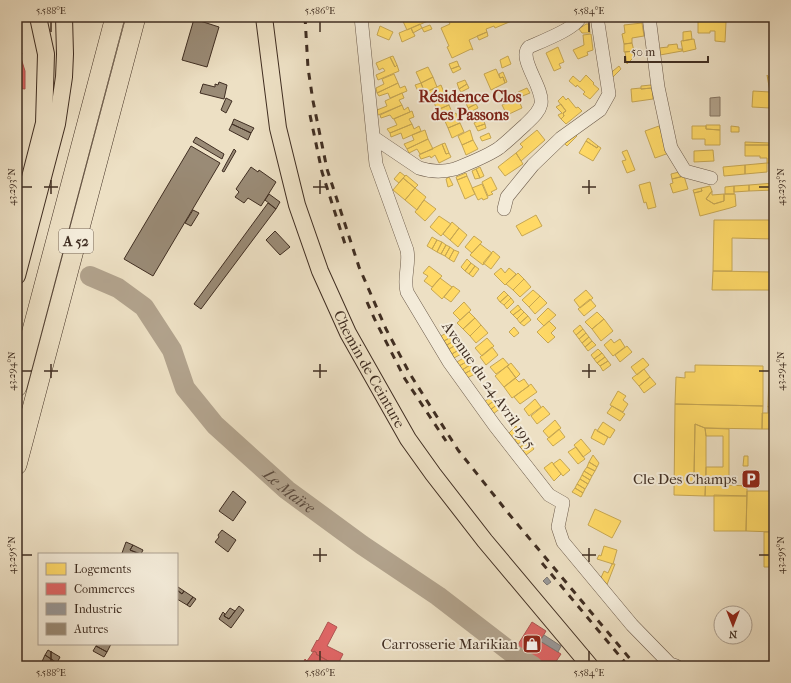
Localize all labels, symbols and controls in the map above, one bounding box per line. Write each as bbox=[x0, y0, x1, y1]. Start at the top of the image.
text: 5.588°E bbox=[36, 5, 66, 17]
text: 5.586°E bbox=[305, 5, 335, 17]
text: 5.584°E bbox=[574, 5, 604, 17]
scale bar bbox=[625, 38, 708, 64]
text: 50 m bbox=[631, 45, 655, 59]
district label: Résidence Clos des Passons bbox=[418, 87, 522, 124]
text: 43.293°N bbox=[6, 168, 18, 206]
text: 43.293°N bbox=[775, 168, 787, 206]
road number: A 52 bbox=[59, 229, 93, 253]
street label: Chemin de Ceinture bbox=[330, 307, 409, 432]
street label: Avenue du 24 Avril 1915 bbox=[438, 317, 540, 452]
text: 43.294°N bbox=[6, 351, 18, 391]
text: 43.294°N bbox=[775, 351, 787, 391]
water label: Le Maïre bbox=[259, 463, 319, 517]
parking icon: Cle Des Champs bbox=[740, 468, 762, 490]
place label: Cle Des Champs bbox=[633, 470, 737, 488]
text: 43.295°N bbox=[6, 536, 18, 574]
text: 43.295°N bbox=[775, 536, 787, 574]
legend bbox=[38, 553, 178, 645]
text: Logements bbox=[74, 562, 132, 576]
text: Commerces bbox=[74, 582, 135, 596]
text: Industrie bbox=[74, 602, 122, 616]
north arrow bbox=[713, 605, 753, 645]
text: Autres bbox=[73, 622, 109, 636]
text: N bbox=[728, 628, 737, 641]
shop icon: Carrosserie Marikian bbox=[521, 633, 543, 655]
place label: Carrosserie Marikian bbox=[382, 635, 518, 653]
text: 5.588°E bbox=[36, 667, 66, 679]
text: 5.586°E bbox=[305, 667, 335, 679]
text: 5.584°E bbox=[574, 667, 604, 679]

